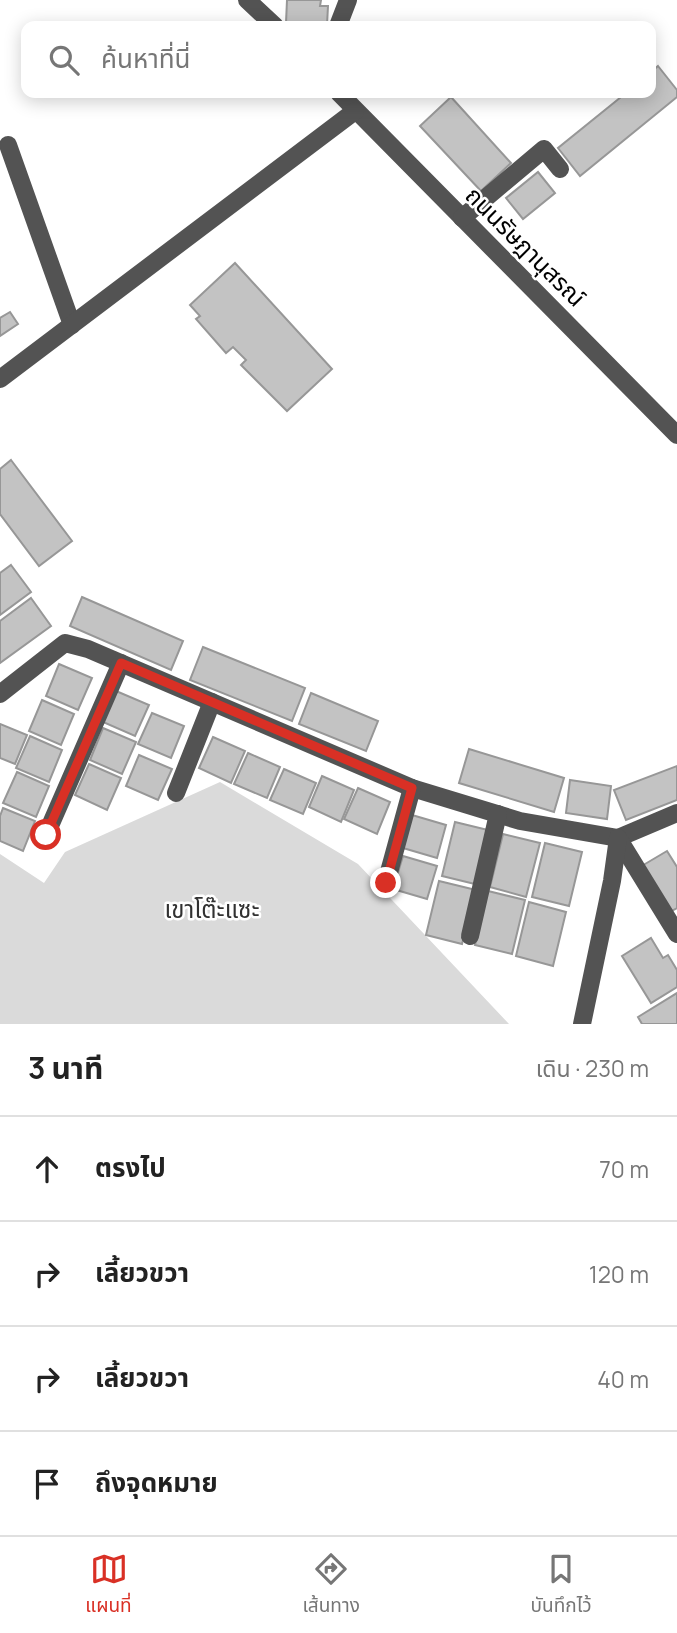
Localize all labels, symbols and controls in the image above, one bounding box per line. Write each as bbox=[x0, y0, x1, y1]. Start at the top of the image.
search box bbox=[21, 21, 656, 98]
text: ค้นหาที่นี่ bbox=[101, 40, 191, 76]
icon: search bbox=[45, 41, 83, 79]
street label: ถนนรัษฎานุสรณ์ bbox=[459, 179, 593, 313]
route start bbox=[30, 819, 61, 850]
route end bbox=[370, 867, 401, 898]
park label: เขาโต๊ะแซะ bbox=[165, 892, 260, 925]
text: 3 นาที bbox=[28, 1047, 103, 1088]
text: เดิน · 230 m bbox=[536, 1052, 649, 1084]
text: ตรงไป bbox=[95, 1149, 166, 1185]
icon: ahead bbox=[28, 1150, 66, 1188]
text: 70 m bbox=[599, 1153, 649, 1185]
text: เลี้ยวขวา bbox=[95, 1254, 189, 1290]
icon: right bbox=[28, 1255, 66, 1293]
text: 120 m bbox=[589, 1258, 649, 1290]
text: เลี้ยวขวา bbox=[95, 1359, 189, 1395]
icon: right bbox=[28, 1360, 66, 1398]
text: 40 m bbox=[597, 1363, 649, 1395]
text: ถึงจุดหมาย bbox=[95, 1464, 218, 1500]
icon: arrive bbox=[28, 1465, 66, 1503]
tab: แผนที่ bbox=[85, 1550, 132, 1621]
tab: เส้นทาง bbox=[302, 1550, 360, 1621]
tab: บันทึกไว้ bbox=[531, 1550, 592, 1621]

